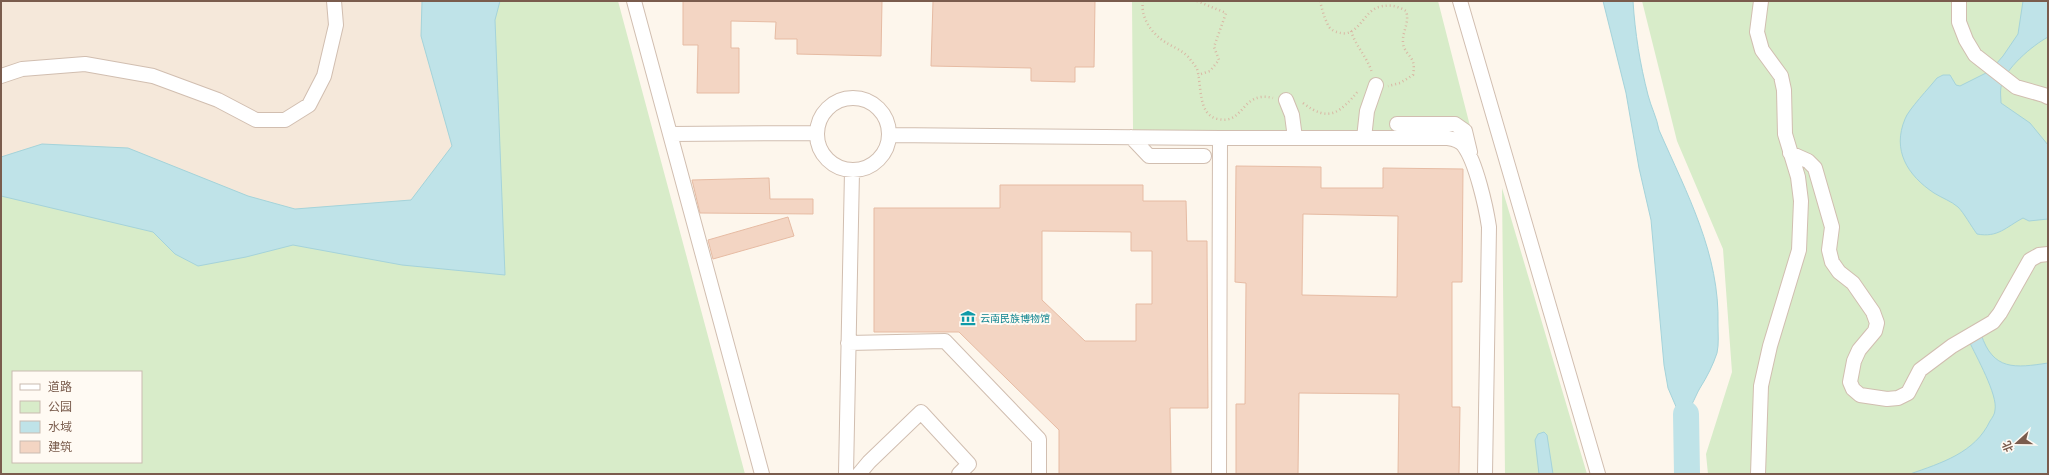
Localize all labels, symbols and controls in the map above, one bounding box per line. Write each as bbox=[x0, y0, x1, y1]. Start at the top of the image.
museum icon: 云南民族博物馆 bbox=[959, 309, 977, 327]
place label: 云南民族博物馆 bbox=[980, 312, 1050, 324]
legend bbox=[12, 371, 142, 463]
text: 道路 bbox=[48, 380, 72, 394]
text: 公园 bbox=[48, 400, 72, 414]
text: 水域 bbox=[48, 420, 72, 434]
north arrow bbox=[1997, 423, 2037, 463]
text: 北 bbox=[2000, 439, 2015, 454]
text: 建筑 bbox=[48, 440, 72, 454]

